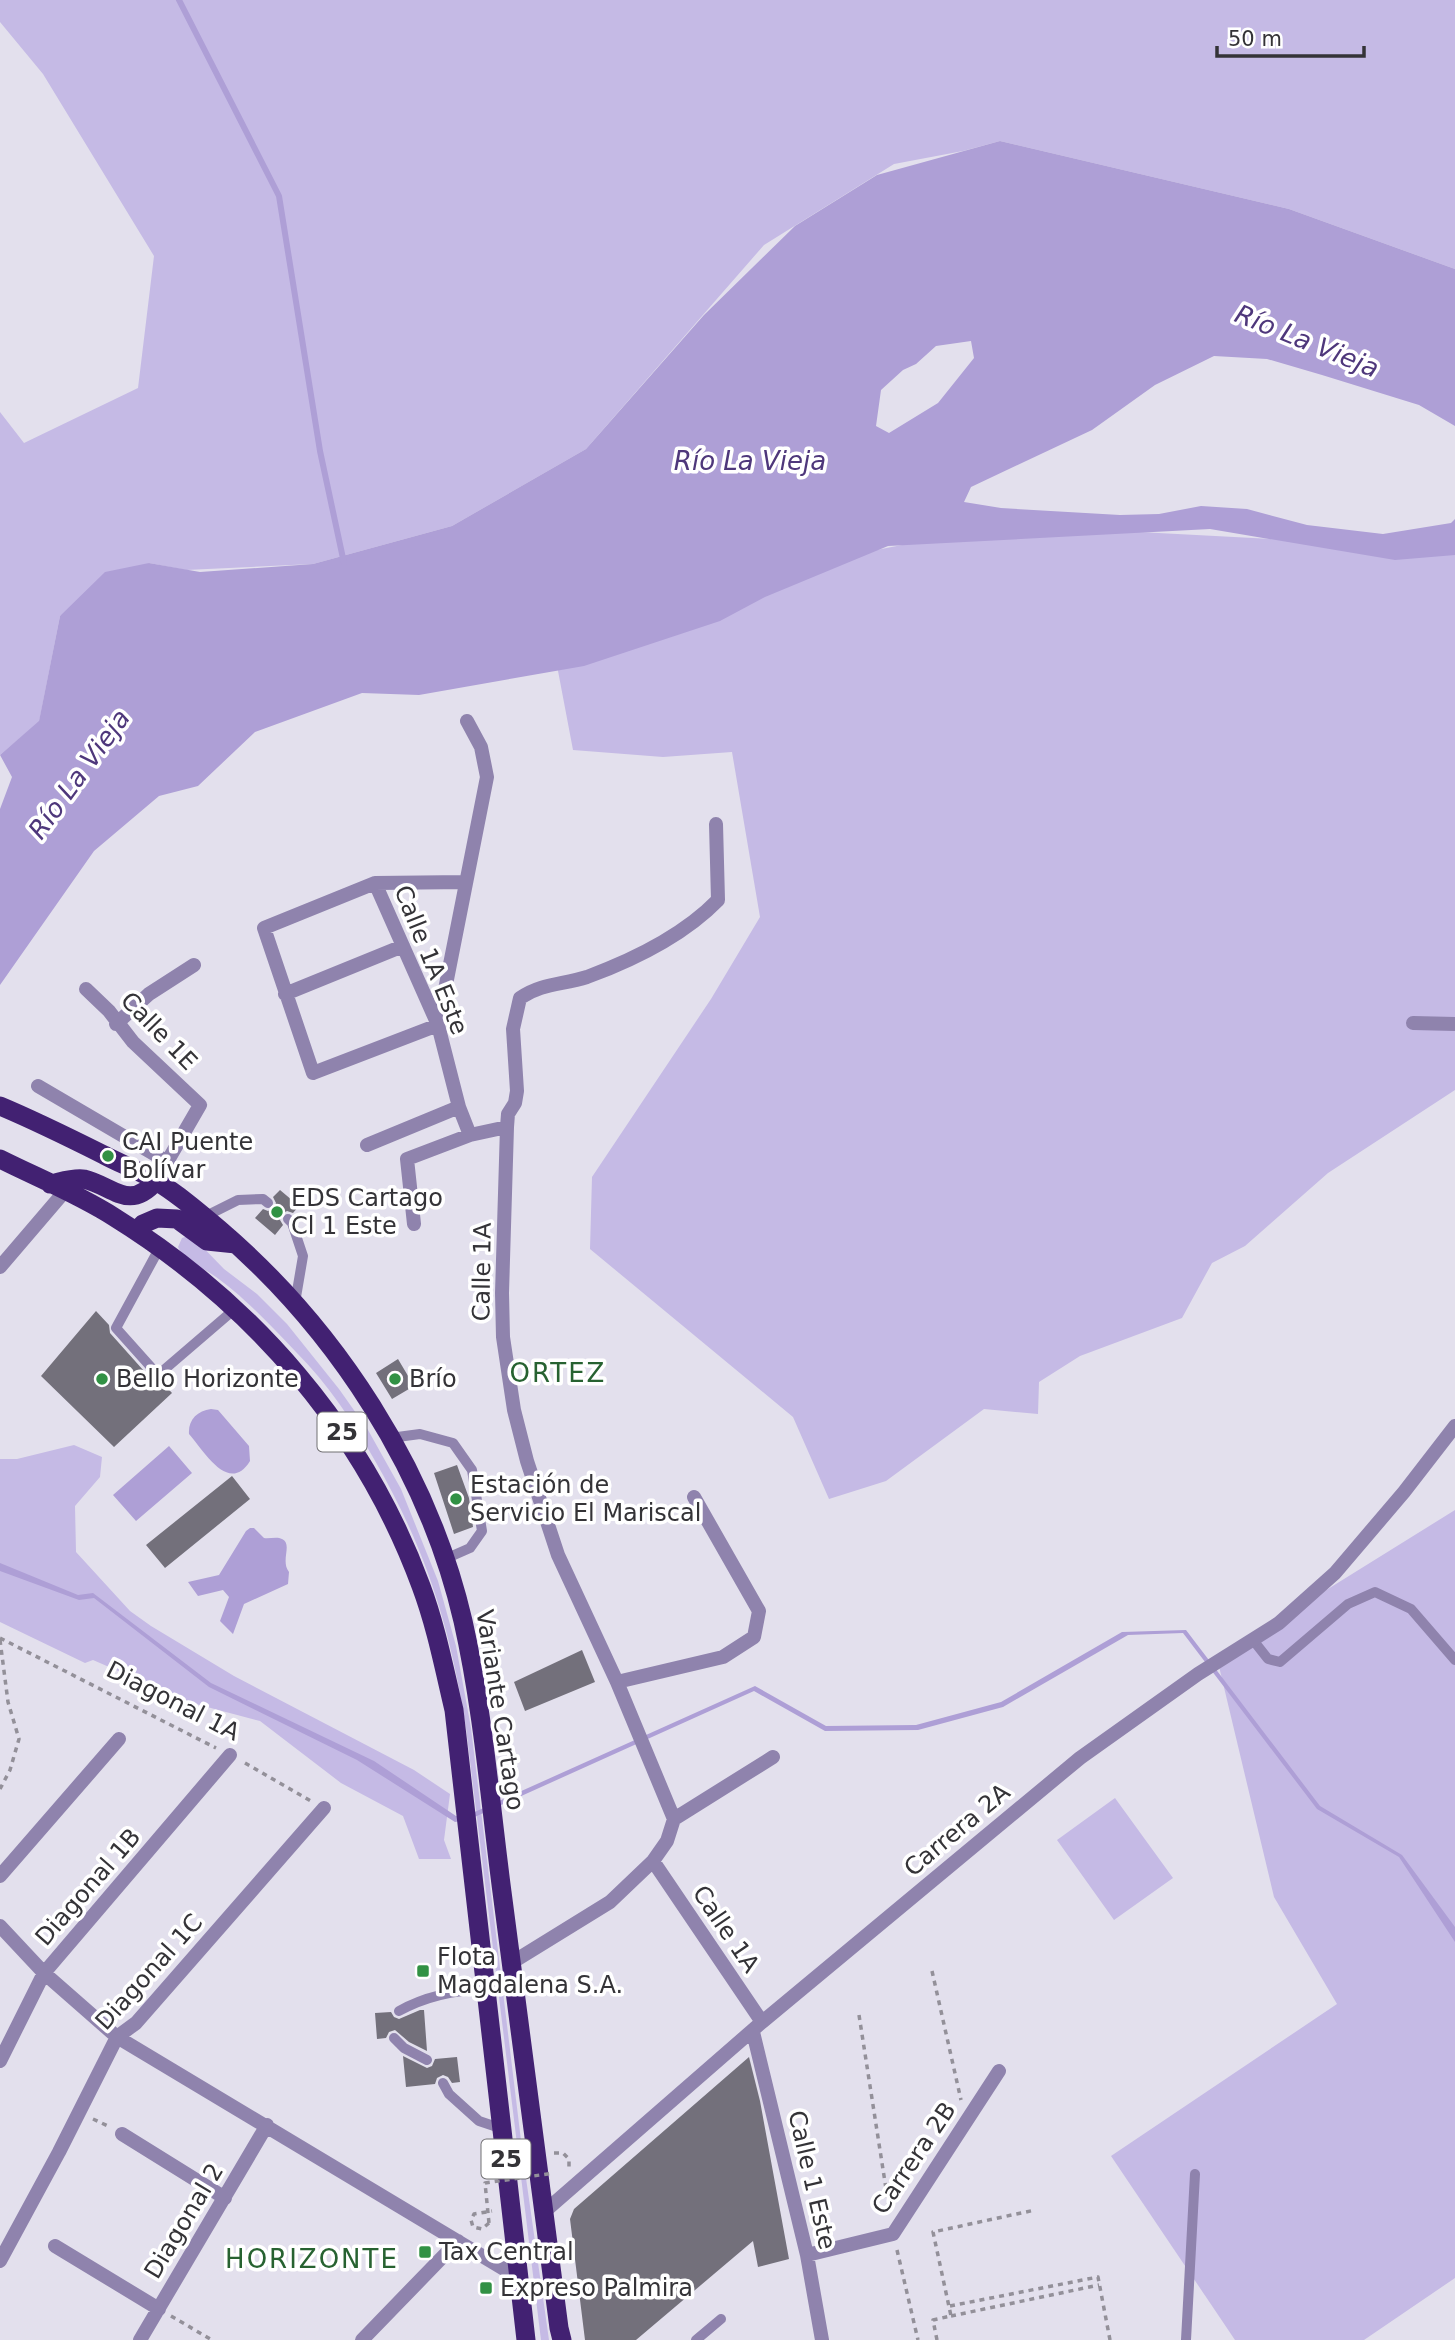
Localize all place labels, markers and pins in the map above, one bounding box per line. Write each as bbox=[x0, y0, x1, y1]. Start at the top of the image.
place label: CAI Puente Bolívar bbox=[122, 1128, 253, 1184]
marker: CAI Puente Bolívar bbox=[100, 1148, 116, 1164]
place label: EDS Cartago Cl 1 Este bbox=[291, 1184, 443, 1240]
marker: EDS Cartago Cl 1 Este bbox=[269, 1204, 285, 1220]
place label: Bello Horizonte bbox=[116, 1365, 299, 1393]
place label: Brío bbox=[409, 1365, 457, 1393]
marker: Bello Horizonte bbox=[94, 1371, 110, 1387]
marker: Brío bbox=[387, 1371, 403, 1387]
place label: Estación de Servicio El Mariscal bbox=[470, 1471, 701, 1527]
marker: Estación de Servicio El Mariscal bbox=[448, 1491, 464, 1507]
place label: Flota Magdalena S.A. bbox=[437, 1943, 623, 1999]
marker: Flota Magdalena S.A. bbox=[415, 1963, 431, 1979]
place label: Tax Central bbox=[438, 2238, 574, 2266]
marker: Tax Central bbox=[417, 2244, 433, 2260]
place label: Expreso Palmira bbox=[500, 2274, 693, 2302]
marker: Expreso Palmira bbox=[478, 2280, 494, 2296]

